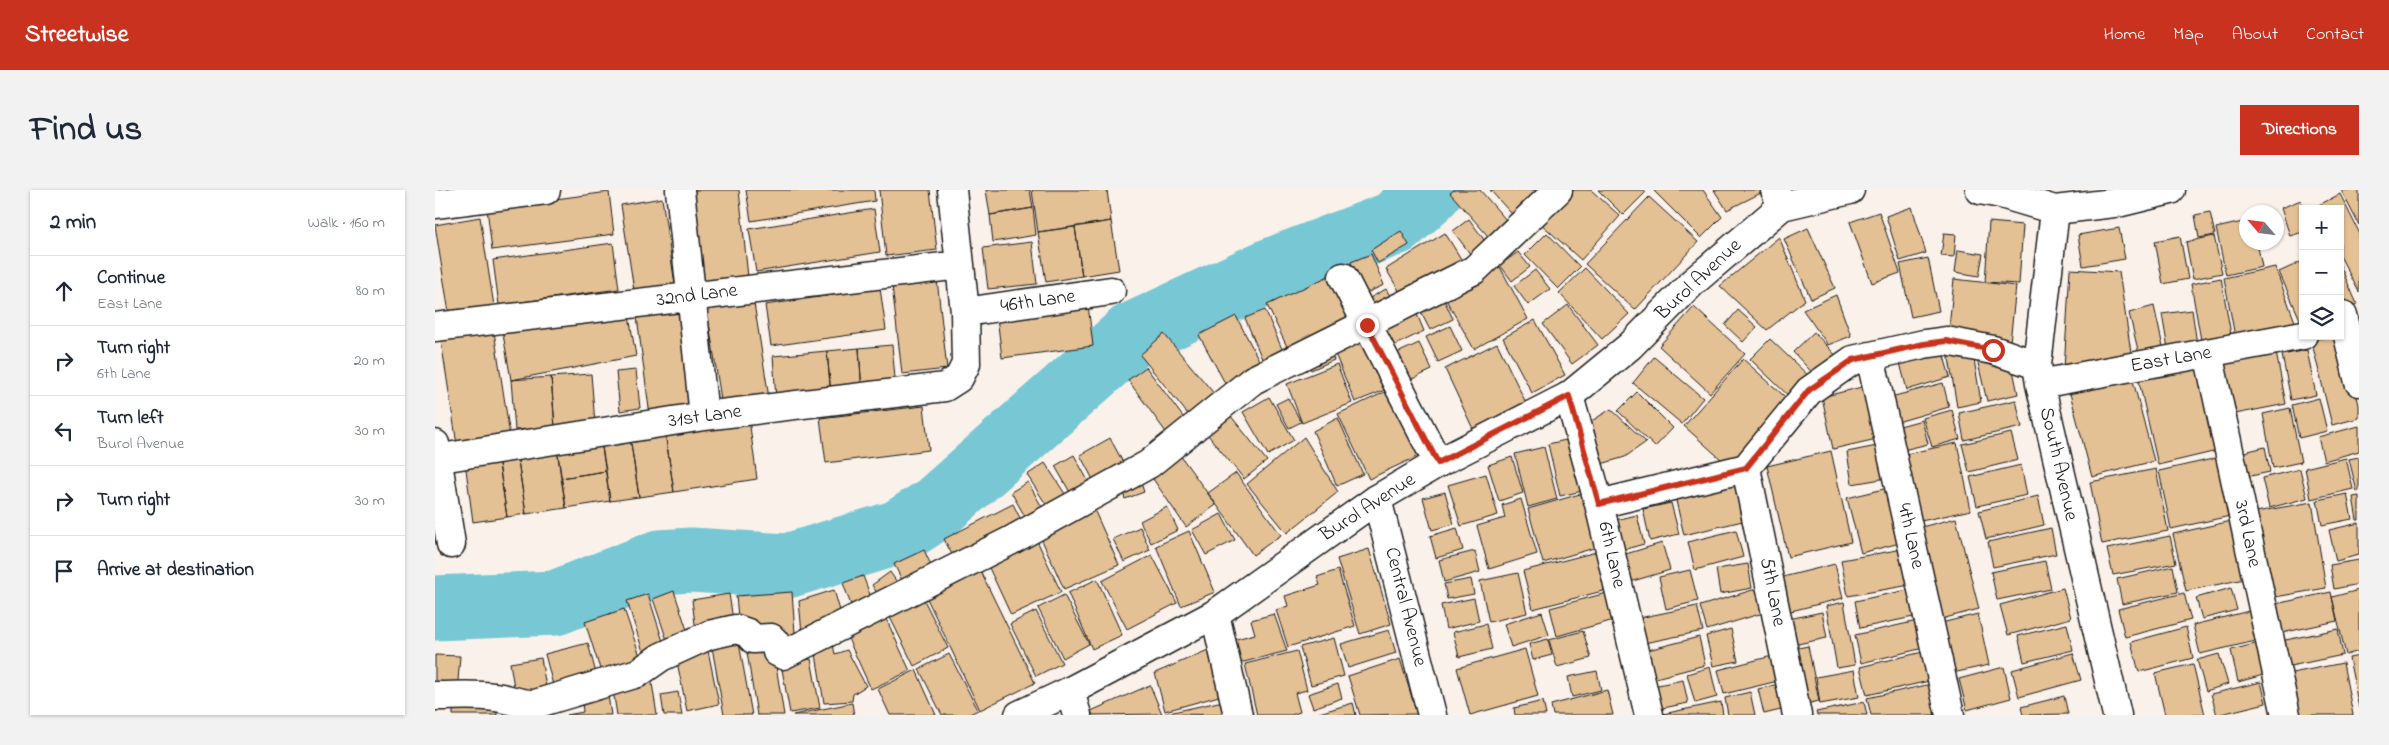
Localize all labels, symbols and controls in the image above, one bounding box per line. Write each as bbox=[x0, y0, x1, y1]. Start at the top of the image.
text: Streetwise bbox=[25, 18, 129, 53]
text: Home bbox=[2104, 22, 2145, 48]
text: Map bbox=[2173, 22, 2204, 48]
text: About bbox=[2232, 22, 2278, 48]
text: Contact bbox=[2306, 22, 2364, 48]
text: Find us bbox=[30, 105, 142, 156]
button: Directions bbox=[2240, 105, 2359, 155]
north arrow bbox=[2239, 205, 2284, 250]
map controls bbox=[2299, 205, 2344, 340]
button: + bbox=[2299, 205, 2344, 250]
text: 2 min bbox=[50, 208, 96, 238]
text: Walk · 160 m bbox=[307, 211, 385, 235]
street label: Burol Avenue bbox=[1649, 232, 1749, 328]
button: − bbox=[2299, 250, 2344, 295]
text: Continue bbox=[97, 265, 165, 292]
icon: ahead bbox=[50, 277, 78, 305]
street label: 32nd Lane bbox=[655, 277, 739, 315]
text: 80 m bbox=[356, 279, 385, 303]
street label: 46th Lane bbox=[999, 282, 1077, 322]
text: East Lane bbox=[97, 292, 162, 316]
button: layers bbox=[2299, 295, 2344, 340]
route end bbox=[1356, 314, 1379, 337]
text: Turn right bbox=[97, 335, 170, 362]
route start bbox=[1982, 339, 2005, 362]
street label: East Lane bbox=[2128, 339, 2214, 381]
icon: right bbox=[50, 347, 78, 375]
text: 20 m bbox=[354, 349, 385, 373]
text: 6th Lane bbox=[97, 362, 151, 386]
street label: 31st Lane bbox=[667, 398, 743, 436]
street label: South Avenue bbox=[2031, 404, 2085, 524]
text: Turn left bbox=[97, 405, 164, 432]
icon: left bbox=[50, 417, 78, 445]
text: 30 m bbox=[355, 419, 385, 443]
text: Burol Avenue bbox=[97, 432, 184, 456]
street label: Burol Avenue bbox=[1314, 466, 1422, 550]
icon: right bbox=[50, 487, 78, 515]
text: Turn right bbox=[97, 487, 170, 514]
text: 30 m bbox=[355, 489, 385, 513]
street label: 3rd Lane bbox=[2226, 498, 2268, 570]
street label: 4th Lane bbox=[1888, 500, 1932, 572]
street label: 6th Lane bbox=[1589, 519, 1633, 591]
street label: Central Avenue bbox=[1376, 544, 1434, 670]
street label: 5th Lane bbox=[1751, 555, 1793, 629]
icon: arrive bbox=[50, 557, 78, 585]
text: Arrive at destination bbox=[97, 557, 254, 584]

